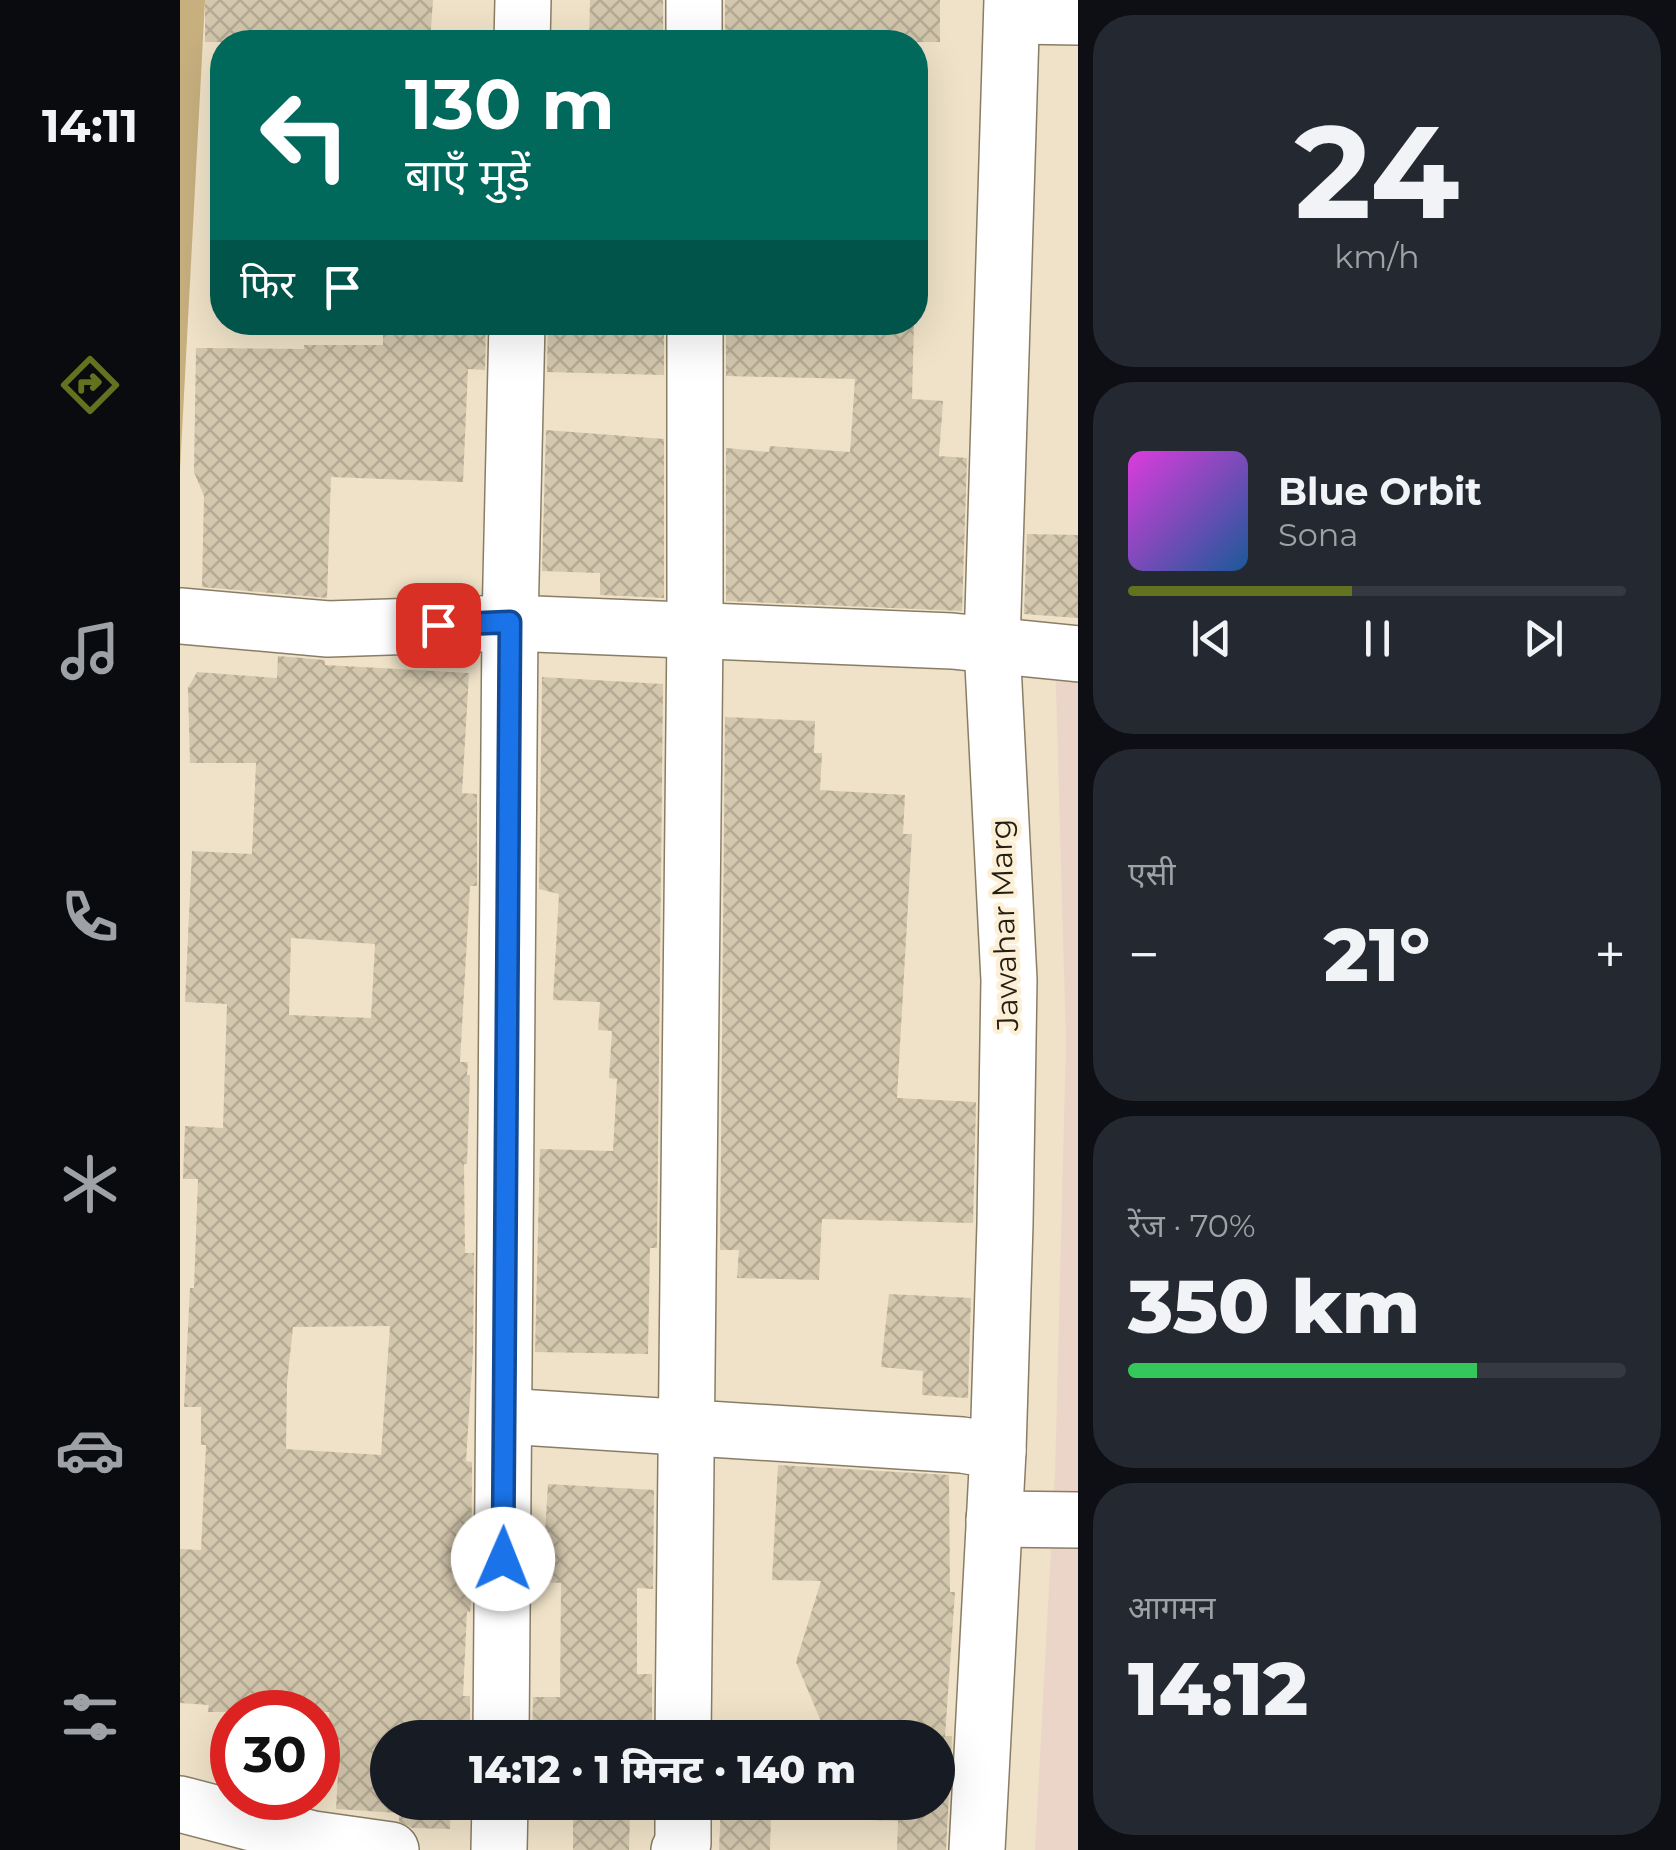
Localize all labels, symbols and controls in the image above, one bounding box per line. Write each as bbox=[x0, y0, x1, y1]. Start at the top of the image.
text: 130 m bbox=[405, 61, 615, 147]
icon: left bbox=[240, 70, 370, 200]
text: 24 bbox=[1295, 92, 1459, 251]
text: 14:11 bbox=[42, 98, 138, 153]
text: बाएँ मुड़ें bbox=[405, 147, 530, 202]
text: km/h bbox=[1334, 237, 1420, 276]
icon: arrive bbox=[315, 260, 370, 315]
text: फिर bbox=[240, 261, 295, 308]
icon: directions bbox=[55, 350, 125, 420]
text: Blue Orbit bbox=[1278, 468, 1482, 515]
text: Sona bbox=[1278, 515, 1358, 554]
pin bbox=[396, 583, 481, 668]
icon: arrive bbox=[411, 598, 466, 653]
icon: previous bbox=[1184, 611, 1239, 666]
icon: pause bbox=[1350, 611, 1405, 666]
icon: next bbox=[1516, 611, 1571, 666]
icon: music bbox=[55, 616, 125, 686]
street label: Jawahar Marg bbox=[982, 818, 1026, 1033]
text: एसी bbox=[1128, 854, 1176, 893]
icon: phone bbox=[55, 882, 125, 952]
text: 21° bbox=[1324, 908, 1430, 1000]
text: − bbox=[1128, 921, 1160, 988]
text: + bbox=[1594, 921, 1626, 988]
icon: climate bbox=[55, 1149, 125, 1219]
text: रेंज · 70% bbox=[1128, 1206, 1256, 1245]
text: 350 km bbox=[1128, 1260, 1420, 1352]
icon: car bbox=[55, 1415, 125, 1485]
position arrow bbox=[451, 1507, 555, 1611]
text: आगमन bbox=[1128, 1588, 1216, 1627]
text: 14:12 bbox=[1128, 1642, 1308, 1734]
icon: filters bbox=[55, 1682, 125, 1752]
speed limit sign: 30 bbox=[210, 1690, 340, 1820]
text: 14:12 · 1 मिनट · 140 m bbox=[469, 1746, 856, 1793]

